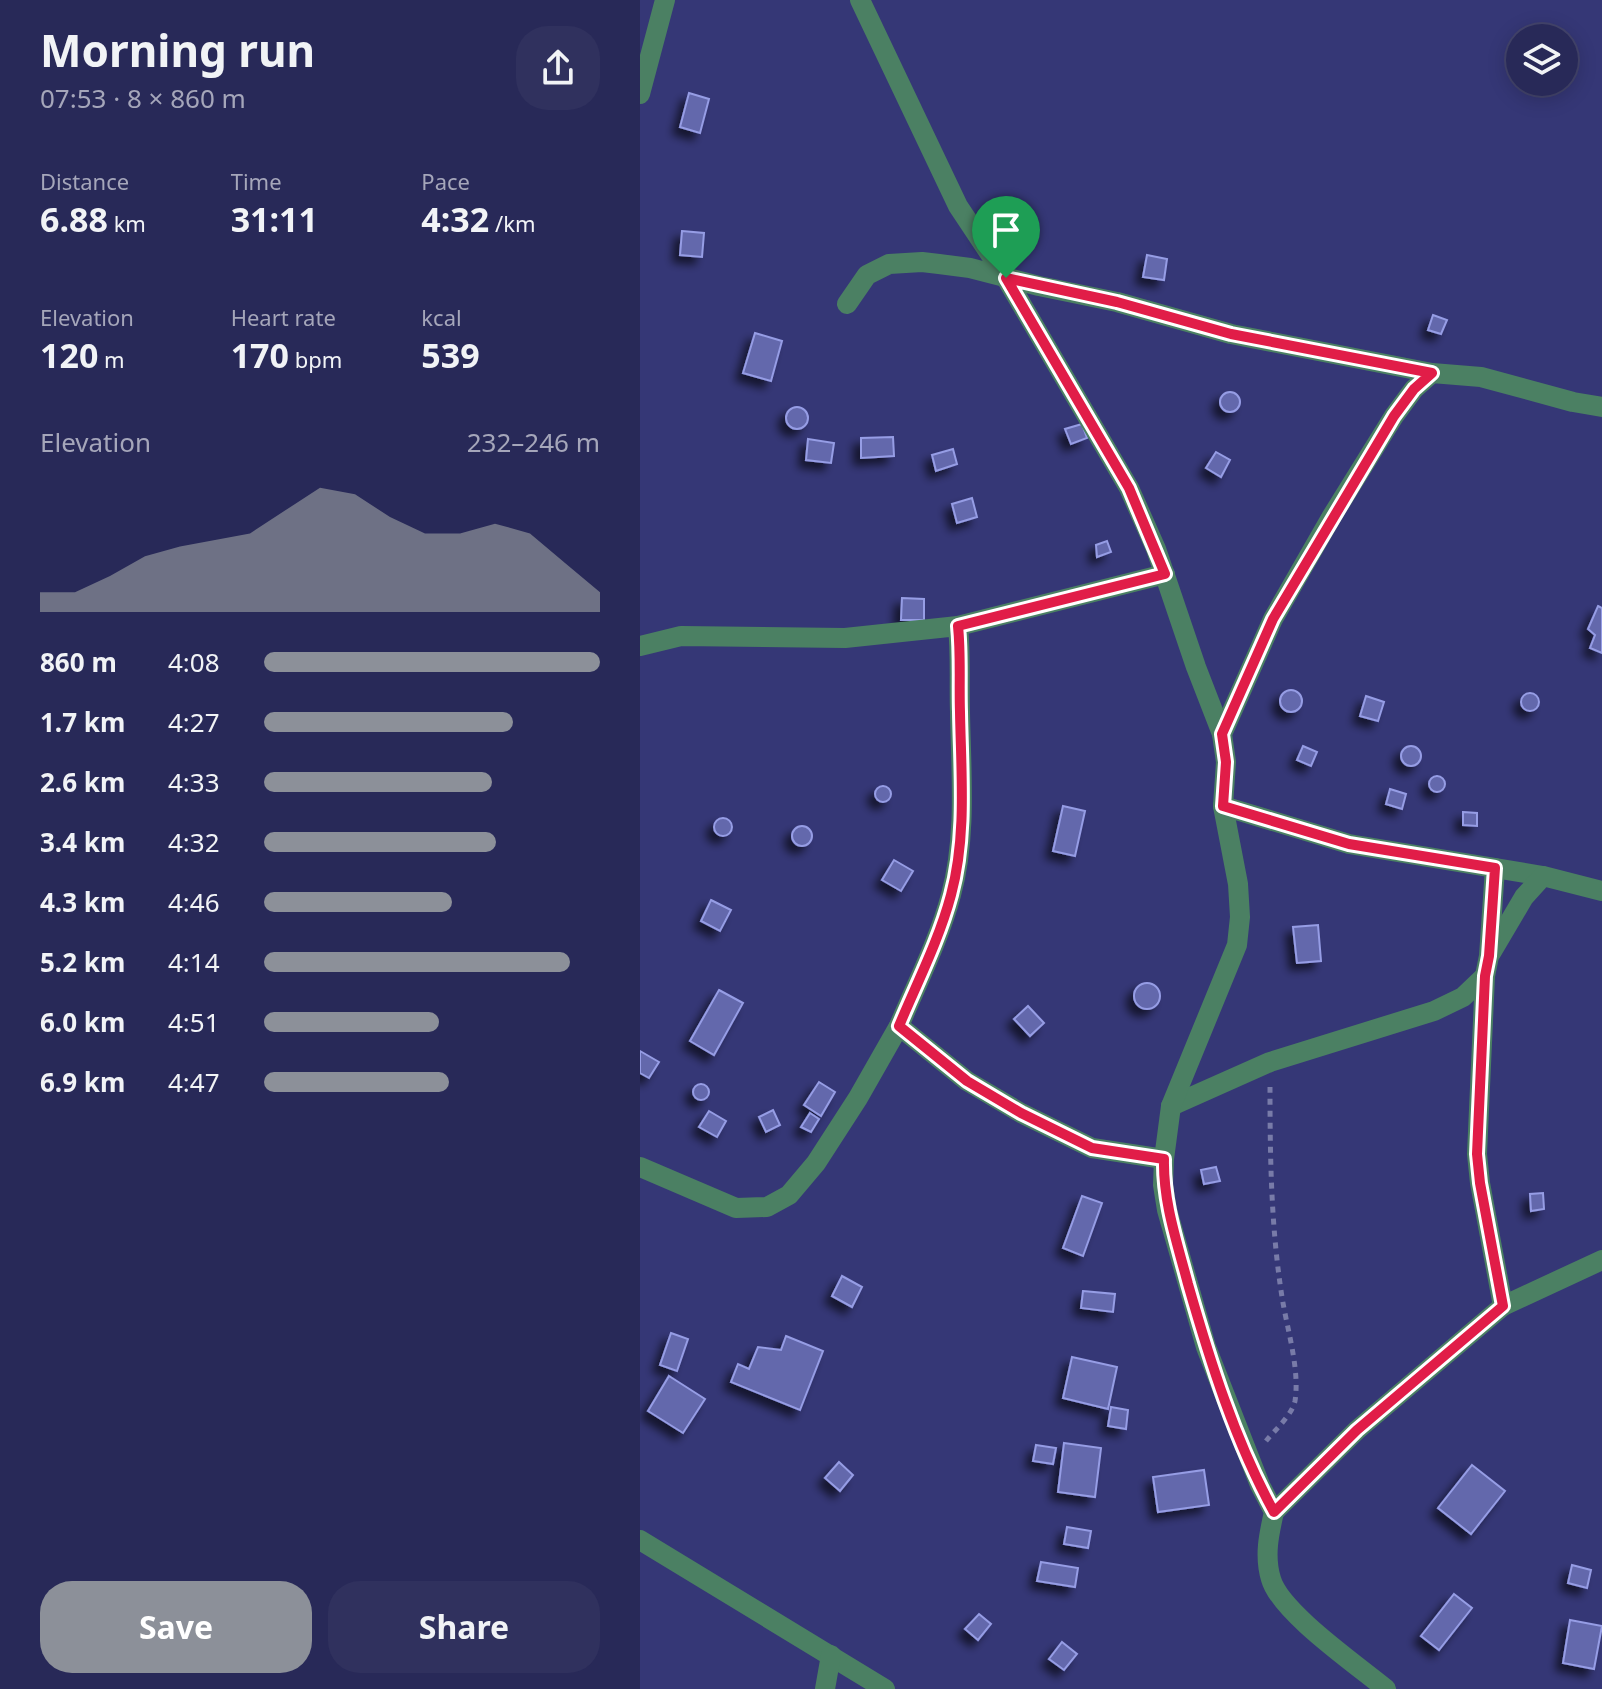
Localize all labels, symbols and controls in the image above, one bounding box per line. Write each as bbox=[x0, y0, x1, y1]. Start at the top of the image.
text: Morning run bbox=[40, 20, 315, 80]
map controls bbox=[1506, 24, 1578, 96]
button: layers bbox=[1506, 24, 1578, 96]
button: share bbox=[516, 26, 600, 110]
text: 07:53 · 8 × 860 m bbox=[40, 80, 246, 116]
text: Distance bbox=[40, 166, 129, 196]
text: Time bbox=[231, 166, 282, 196]
text: Pace bbox=[421, 166, 470, 196]
text: 6.88 bbox=[40, 196, 108, 242]
text: 31:11 bbox=[231, 196, 318, 242]
text: 4:32 bbox=[421, 196, 489, 242]
pin bbox=[972, 196, 1040, 278]
text: km bbox=[108, 208, 146, 238]
text: /km bbox=[489, 208, 535, 238]
icon: arrive bbox=[984, 208, 1028, 252]
text: Elevation bbox=[40, 302, 134, 332]
text: Heart rate bbox=[231, 302, 336, 332]
text: kcal bbox=[421, 302, 462, 332]
text: 120 bbox=[40, 332, 98, 378]
text: 170 bbox=[231, 332, 289, 378]
text: 539 bbox=[421, 332, 480, 378]
text: m bbox=[98, 344, 125, 374]
text: bpm bbox=[289, 344, 342, 374]
text: Elevation bbox=[40, 424, 151, 460]
text: 232–246 m bbox=[467, 424, 600, 460]
text: 860 m bbox=[40, 644, 117, 680]
text: 4:08 bbox=[168, 644, 220, 680]
text: 1.7 km bbox=[40, 704, 125, 740]
text: 4:27 bbox=[168, 704, 220, 740]
text: 2.6 km bbox=[40, 764, 125, 800]
text: 4:33 bbox=[168, 764, 220, 800]
text: 3.4 km bbox=[40, 824, 125, 860]
text: 4:32 bbox=[168, 824, 220, 860]
text: 4.3 km bbox=[40, 884, 125, 920]
text: 4:46 bbox=[168, 884, 220, 920]
text: 5.2 km bbox=[40, 944, 125, 980]
text: 4:14 bbox=[168, 944, 220, 980]
text: 6.0 km bbox=[40, 1004, 125, 1040]
text: 4:51 bbox=[168, 1004, 220, 1040]
text: 6.9 km bbox=[40, 1064, 125, 1100]
text: 4:47 bbox=[168, 1064, 220, 1100]
button: Save bbox=[40, 1581, 312, 1673]
button: Share bbox=[328, 1581, 600, 1673]

